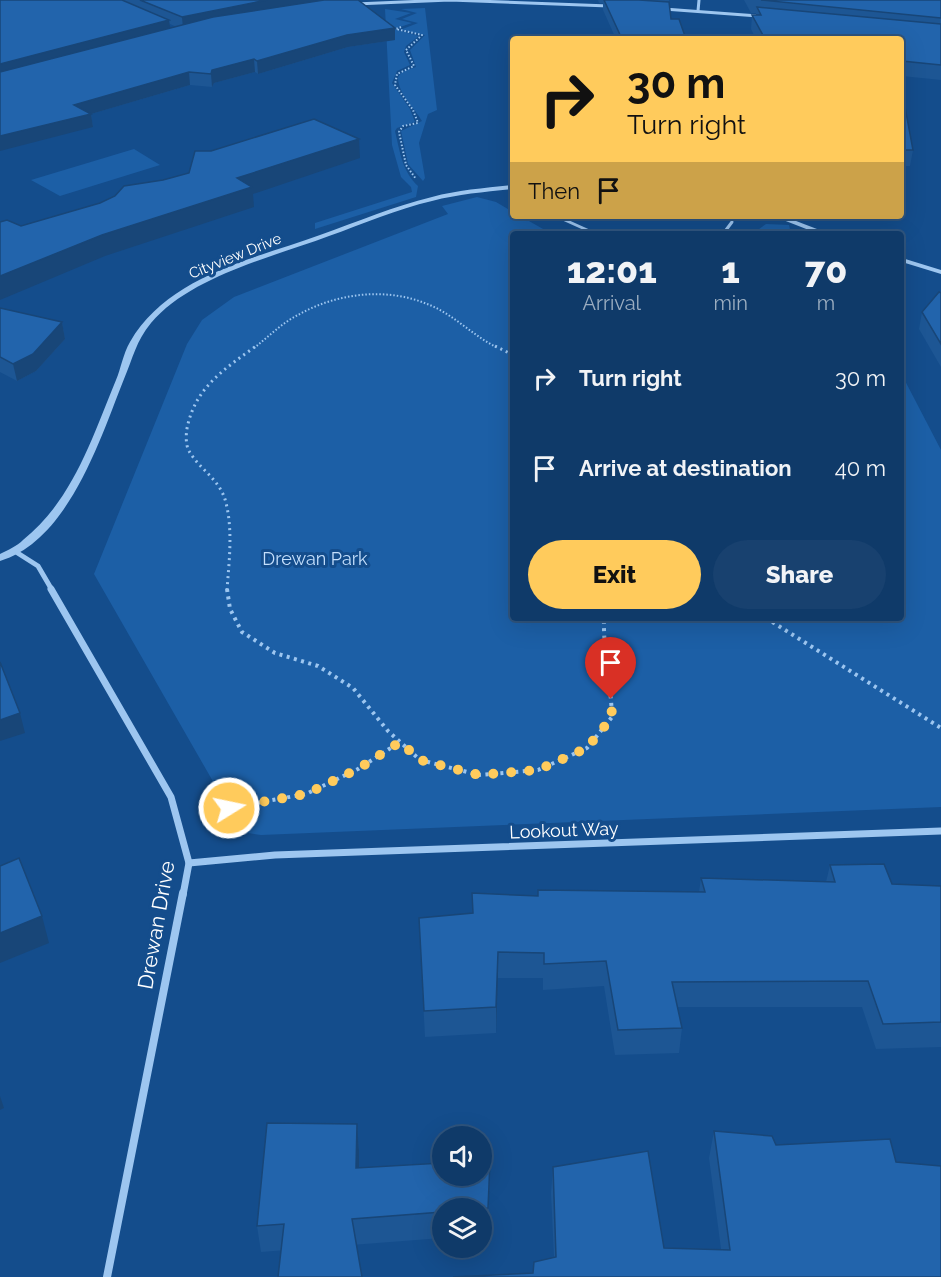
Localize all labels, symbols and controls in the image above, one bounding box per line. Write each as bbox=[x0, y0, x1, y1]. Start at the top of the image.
text: 30 m bbox=[627, 59, 725, 108]
icon: right bbox=[528, 60, 606, 138]
text: Turn right bbox=[627, 109, 746, 140]
icon: arrive bbox=[592, 174, 625, 207]
text: Then bbox=[528, 178, 580, 204]
street label: Cityview Drive bbox=[186, 229, 284, 283]
text: 12:01 bbox=[567, 249, 657, 291]
text: 1 bbox=[721, 249, 740, 291]
text: 70 bbox=[804, 249, 847, 291]
text: Arrival bbox=[582, 291, 641, 315]
text: min bbox=[713, 291, 748, 315]
text: m bbox=[817, 291, 835, 315]
icon: right bbox=[528, 362, 561, 395]
text: Turn right bbox=[579, 365, 682, 391]
text: 30 m bbox=[835, 365, 886, 391]
icon: arrive bbox=[528, 452, 561, 485]
text: Arrive at destination bbox=[579, 455, 792, 481]
text: 40 m bbox=[835, 455, 886, 481]
button: Exit bbox=[528, 540, 701, 609]
button: Share bbox=[713, 540, 886, 609]
park label: Drewan Park bbox=[262, 548, 368, 569]
pin bbox=[585, 637, 636, 699]
icon: arrive bbox=[594, 646, 627, 679]
position arrow bbox=[197, 776, 261, 840]
street label: Lookout Way bbox=[509, 818, 619, 842]
street label: Drewan Drive bbox=[132, 859, 180, 991]
map controls bbox=[432, 1126, 492, 1258]
button: sound bbox=[432, 1126, 492, 1186]
button: layers bbox=[432, 1198, 492, 1258]

